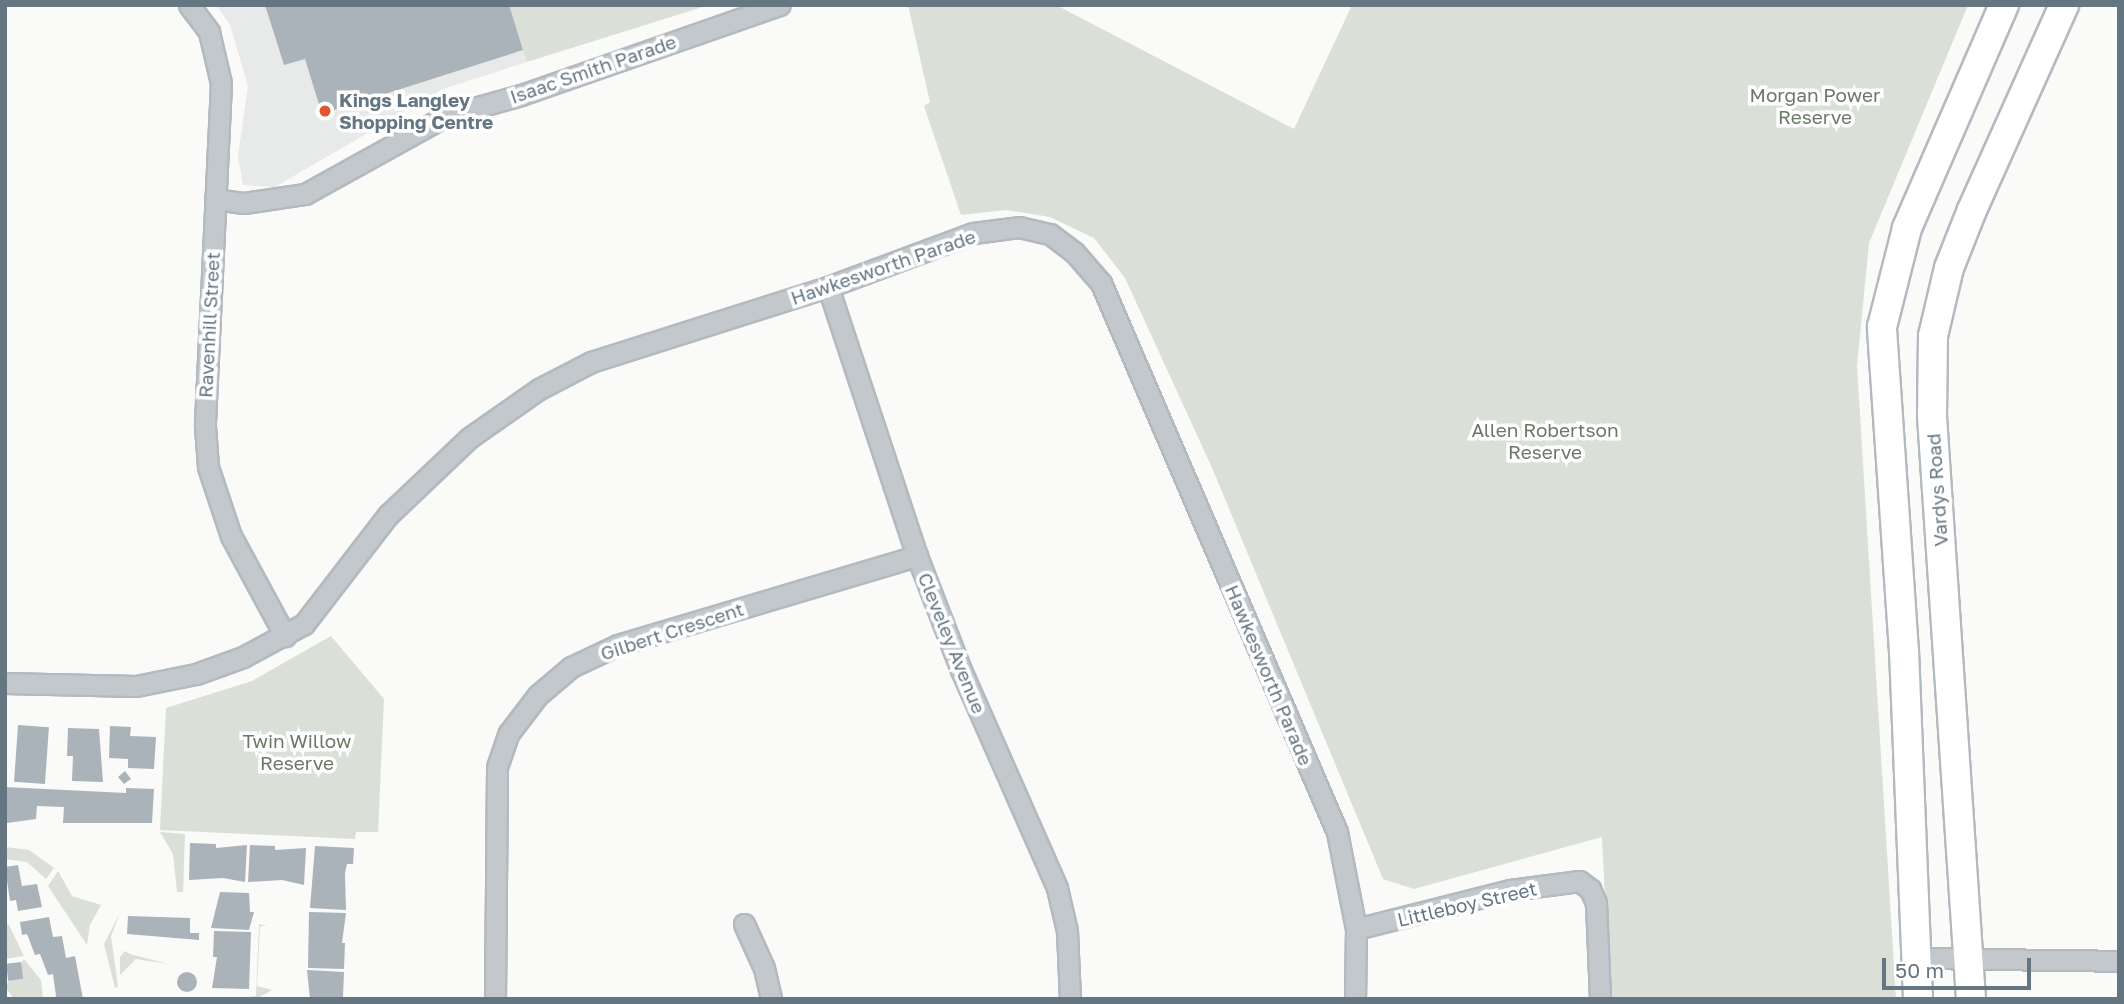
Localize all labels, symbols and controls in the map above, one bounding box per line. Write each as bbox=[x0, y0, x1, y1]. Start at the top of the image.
street label: Isaac Smith Parade bbox=[507, 30, 679, 108]
park label: Morgan Power Reserve bbox=[1750, 84, 1880, 128]
place label: Kings Langley Shopping Centre bbox=[339, 89, 493, 133]
marker: Kings Langley Shopping Centre bbox=[317, 103, 333, 119]
street label: Hawkesworth Parade bbox=[788, 225, 978, 309]
street label: Ravenhill Street bbox=[194, 252, 224, 398]
park label: Allen Robertson Reserve bbox=[1471, 419, 1619, 463]
street label: Vardys Road bbox=[1922, 433, 1952, 547]
street label: Cleveley Avenue bbox=[913, 569, 991, 717]
street label: Hawkesworth Parade bbox=[1221, 581, 1317, 769]
street label: Gilbert Crescent bbox=[598, 597, 746, 665]
park label: Twin Willow Reserve bbox=[243, 730, 351, 774]
street label: Littleboy Street bbox=[1395, 877, 1539, 931]
scale bar bbox=[1886, 944, 2035, 988]
text: 50 m bbox=[1895, 957, 1944, 983]

